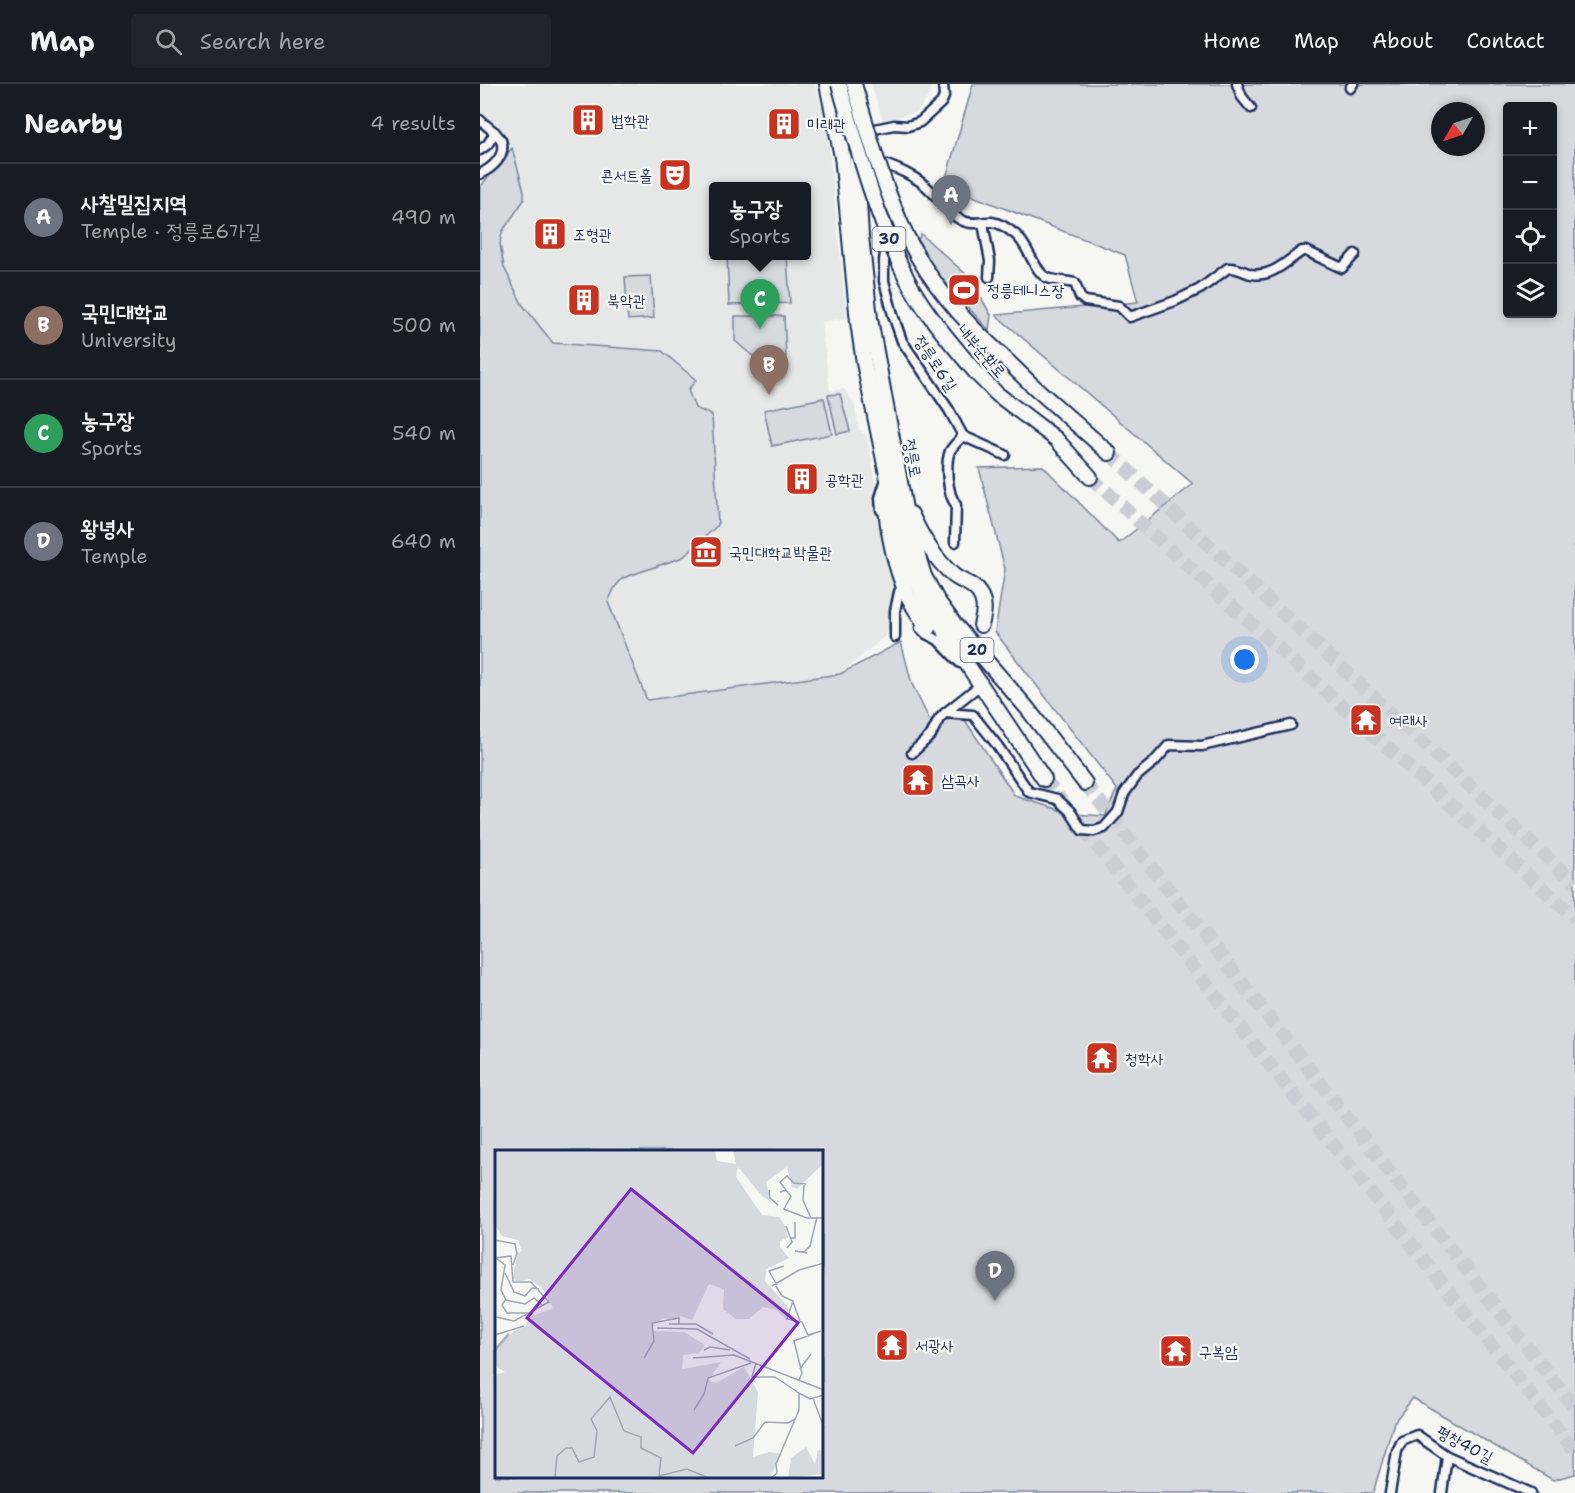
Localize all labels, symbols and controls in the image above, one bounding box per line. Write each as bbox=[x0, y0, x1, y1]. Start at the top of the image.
search box bbox=[131, 14, 551, 68]
text: Map bbox=[30, 22, 95, 60]
icon: search bbox=[152, 25, 185, 58]
text: Search here bbox=[200, 27, 325, 56]
text: Home bbox=[1203, 27, 1261, 55]
text: Map bbox=[1294, 27, 1339, 55]
text: About bbox=[1372, 27, 1433, 55]
text: Contact bbox=[1466, 27, 1545, 55]
building icon: 법학관 bbox=[570, 102, 606, 138]
north arrow bbox=[1431, 102, 1485, 156]
map controls bbox=[1503, 102, 1557, 318]
button: + bbox=[1503, 102, 1557, 156]
text: Nearby bbox=[24, 106, 123, 141]
building icon: 미래관 bbox=[766, 106, 802, 142]
text: 4 results bbox=[370, 110, 456, 136]
place label: 법학관 bbox=[611, 110, 650, 131]
place label: 미래관 bbox=[807, 114, 846, 135]
button: − bbox=[1503, 156, 1557, 210]
theatre icon: 콘서트홀 bbox=[657, 157, 693, 193]
place label: 콘서트홀 bbox=[601, 165, 652, 186]
pin: A bbox=[932, 176, 970, 225]
popup bbox=[709, 182, 811, 260]
text: 사찰밀집지역 bbox=[81, 189, 187, 218]
text: 농구장 bbox=[729, 194, 782, 223]
text: A bbox=[36, 204, 51, 230]
text: 490 m bbox=[391, 204, 456, 230]
button: locate bbox=[1503, 210, 1557, 264]
building icon: 조형관 bbox=[532, 216, 568, 252]
text: Temple · 정릉로6가길 bbox=[81, 218, 261, 244]
text: Sports bbox=[729, 223, 791, 249]
place label: 조형관 bbox=[573, 224, 612, 245]
road number: 30 bbox=[872, 227, 906, 251]
button: layers bbox=[1503, 264, 1557, 318]
sports icon: 정릉테니스장 bbox=[946, 272, 982, 308]
pin: C bbox=[740, 280, 780, 329]
place label: 정릉테니스장 bbox=[987, 280, 1064, 301]
building icon: 북악관 bbox=[566, 282, 602, 318]
place label: 북악관 bbox=[607, 290, 646, 311]
text: 국민대학교 bbox=[81, 298, 170, 327]
text: B bbox=[37, 312, 50, 338]
text: 500 m bbox=[392, 312, 456, 338]
street label: 내부순환로 bbox=[953, 320, 1011, 383]
text: University bbox=[81, 327, 177, 353]
street label: 정릉로6길 bbox=[909, 331, 962, 395]
pin: B bbox=[750, 346, 788, 395]
text: 농구장 bbox=[81, 406, 134, 435]
text: C bbox=[37, 420, 50, 446]
text: 540 m bbox=[392, 420, 456, 446]
text: Sports bbox=[81, 435, 142, 461]
street label: 정릉로 bbox=[899, 437, 926, 479]
building icon: 공학관 bbox=[784, 461, 820, 497]
place label: 공학관 bbox=[825, 469, 864, 490]
text: 왕녕사 bbox=[81, 514, 134, 543]
text: D bbox=[36, 528, 51, 554]
text: 640 m bbox=[391, 528, 456, 554]
museum icon: 국민대학교박물관 bbox=[688, 534, 724, 570]
place label: 국민대학교박물관 bbox=[729, 542, 832, 563]
text: Temple bbox=[81, 543, 148, 569]
road number: 20 bbox=[960, 638, 994, 662]
your location bbox=[1230, 645, 1259, 674]
temple icon: 여래사 bbox=[1348, 702, 1384, 738]
place label: 여래사 bbox=[1389, 710, 1428, 731]
temple icon: 삼곡사 bbox=[900, 762, 936, 798]
place label: 삼곡사 bbox=[941, 770, 980, 791]
temple icon: 청학사 bbox=[1084, 1040, 1120, 1076]
place label: 청학사 bbox=[1125, 1048, 1164, 1069]
inset map bbox=[495, 1150, 824, 1478]
pin: D bbox=[976, 1252, 1014, 1301]
temple icon: 서광사 bbox=[874, 1327, 910, 1363]
temple icon: 구복암 bbox=[1158, 1333, 1194, 1369]
place label: 서광사 bbox=[915, 1335, 954, 1356]
place label: 구복암 bbox=[1199, 1341, 1238, 1362]
street label: 평창40길 bbox=[1433, 1421, 1497, 1468]

